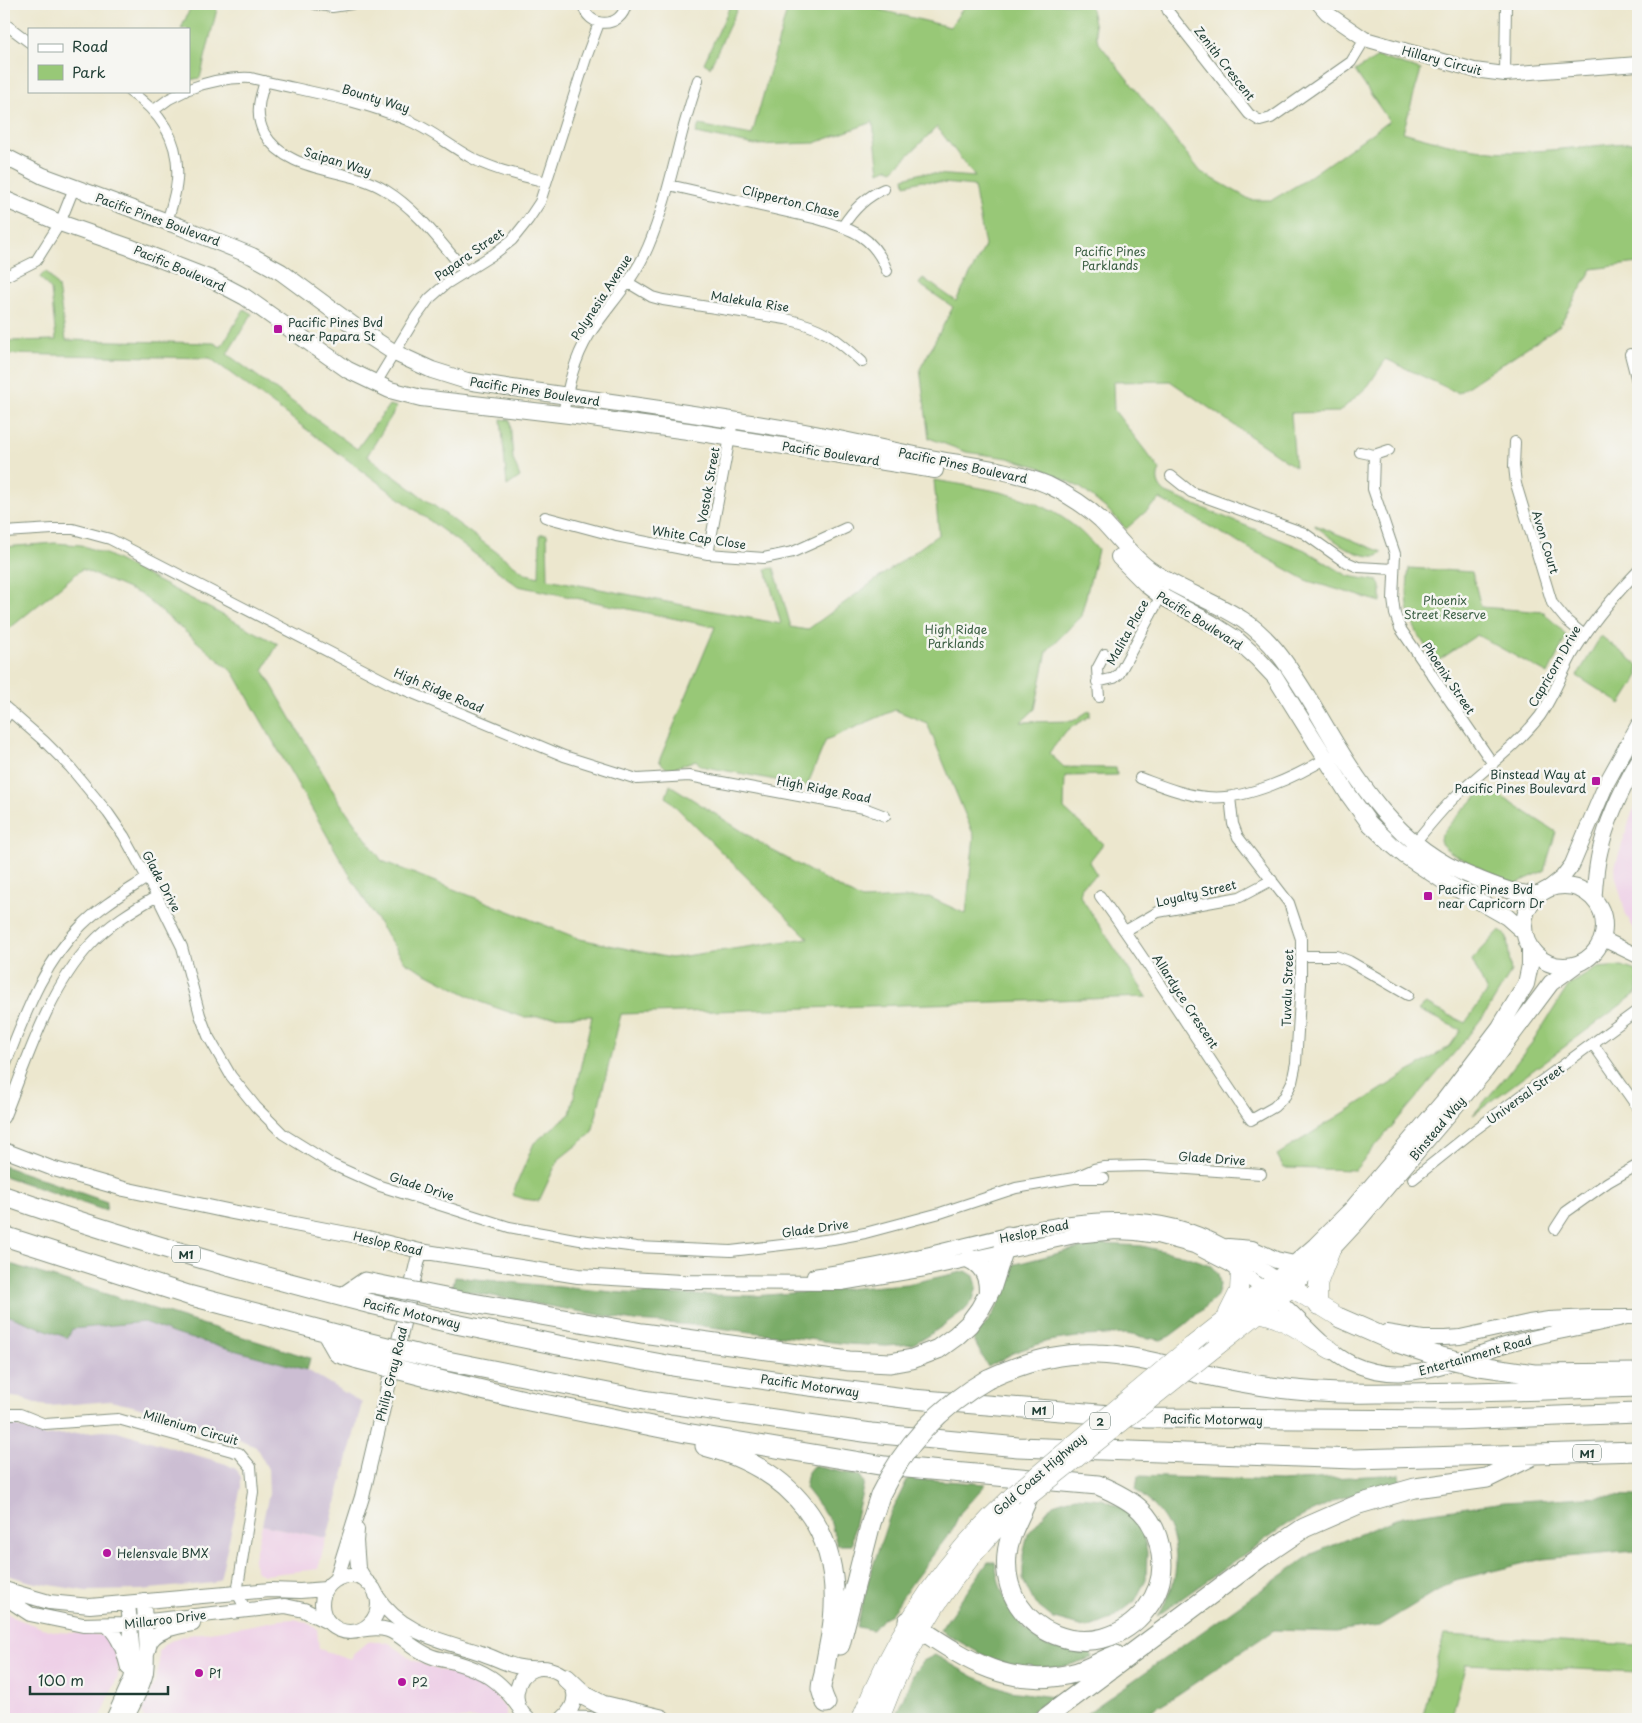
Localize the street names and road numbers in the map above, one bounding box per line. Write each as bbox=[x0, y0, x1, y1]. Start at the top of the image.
street label: Zenith Crescent bbox=[1190, 22, 1260, 104]
street label: Hillary Circuit bbox=[1400, 41, 1484, 79]
street label: Bounty Way bbox=[340, 79, 412, 117]
street label: Saipan Way bbox=[302, 142, 374, 180]
street label: Clipperton Chase bbox=[740, 180, 842, 222]
street label: Pacific Pines Boulevard bbox=[93, 188, 223, 250]
street label: Papara Street bbox=[431, 223, 507, 285]
street label: Pacific Boulevard bbox=[131, 240, 229, 296]
street label: Polynesia Avenue bbox=[566, 250, 636, 344]
street label: Malekula Rise bbox=[710, 286, 790, 316]
street label: Pacific Pines Boulevard bbox=[469, 372, 602, 410]
street label: Pacific Boulevard bbox=[781, 436, 882, 470]
street label: Pacific Pines Boulevard bbox=[897, 443, 1030, 488]
street label: Vostok Street bbox=[692, 445, 724, 524]
street label: Avon Court bbox=[1528, 508, 1564, 576]
street label: White Cap Close bbox=[651, 521, 747, 553]
street label: Pacific Boulevard bbox=[1153, 586, 1247, 654]
street label: Malita Place bbox=[1101, 596, 1153, 668]
street label: Capricorn Drive bbox=[1523, 622, 1585, 710]
street label: Phoenix Street bbox=[1418, 638, 1480, 718]
street label: High Ridge Road bbox=[392, 663, 487, 717]
street label: High Ridge Road bbox=[775, 771, 873, 807]
street label: Glade Drive bbox=[138, 847, 186, 915]
street label: Loyalty Street bbox=[1154, 875, 1238, 911]
street label: Tuvalu Street bbox=[1277, 949, 1297, 1027]
street label: Allardyce Crescent bbox=[1149, 950, 1223, 1052]
street label: Universal Street bbox=[1482, 1059, 1568, 1128]
street label: Binstead Way bbox=[1405, 1092, 1469, 1164]
street label: Glade Drive bbox=[1178, 1147, 1246, 1169]
street label: Glade Drive bbox=[387, 1167, 457, 1205]
street label: Glade Drive bbox=[780, 1214, 850, 1242]
street label: Heslop Road bbox=[998, 1215, 1070, 1247]
street label: Heslop Road bbox=[352, 1226, 424, 1260]
road number: M1 bbox=[172, 1246, 200, 1262]
street label: Pacific Motorway bbox=[362, 1293, 462, 1333]
street label: Philip Gray Road bbox=[371, 1325, 411, 1423]
street label: Entertainment Road bbox=[1417, 1330, 1533, 1380]
street label: Pacific Motorway bbox=[760, 1369, 860, 1401]
road number: M1 bbox=[1025, 1402, 1053, 1418]
street label: Millenium Circuit bbox=[141, 1405, 241, 1449]
street label: Pacific Motorway bbox=[1163, 1409, 1263, 1429]
road number: 2 bbox=[1090, 1412, 1110, 1430]
street label: Gold Coast Highway bbox=[989, 1429, 1089, 1519]
road number: M1 bbox=[1573, 1445, 1601, 1462]
street label: Millaroo Drive bbox=[123, 1605, 207, 1633]

